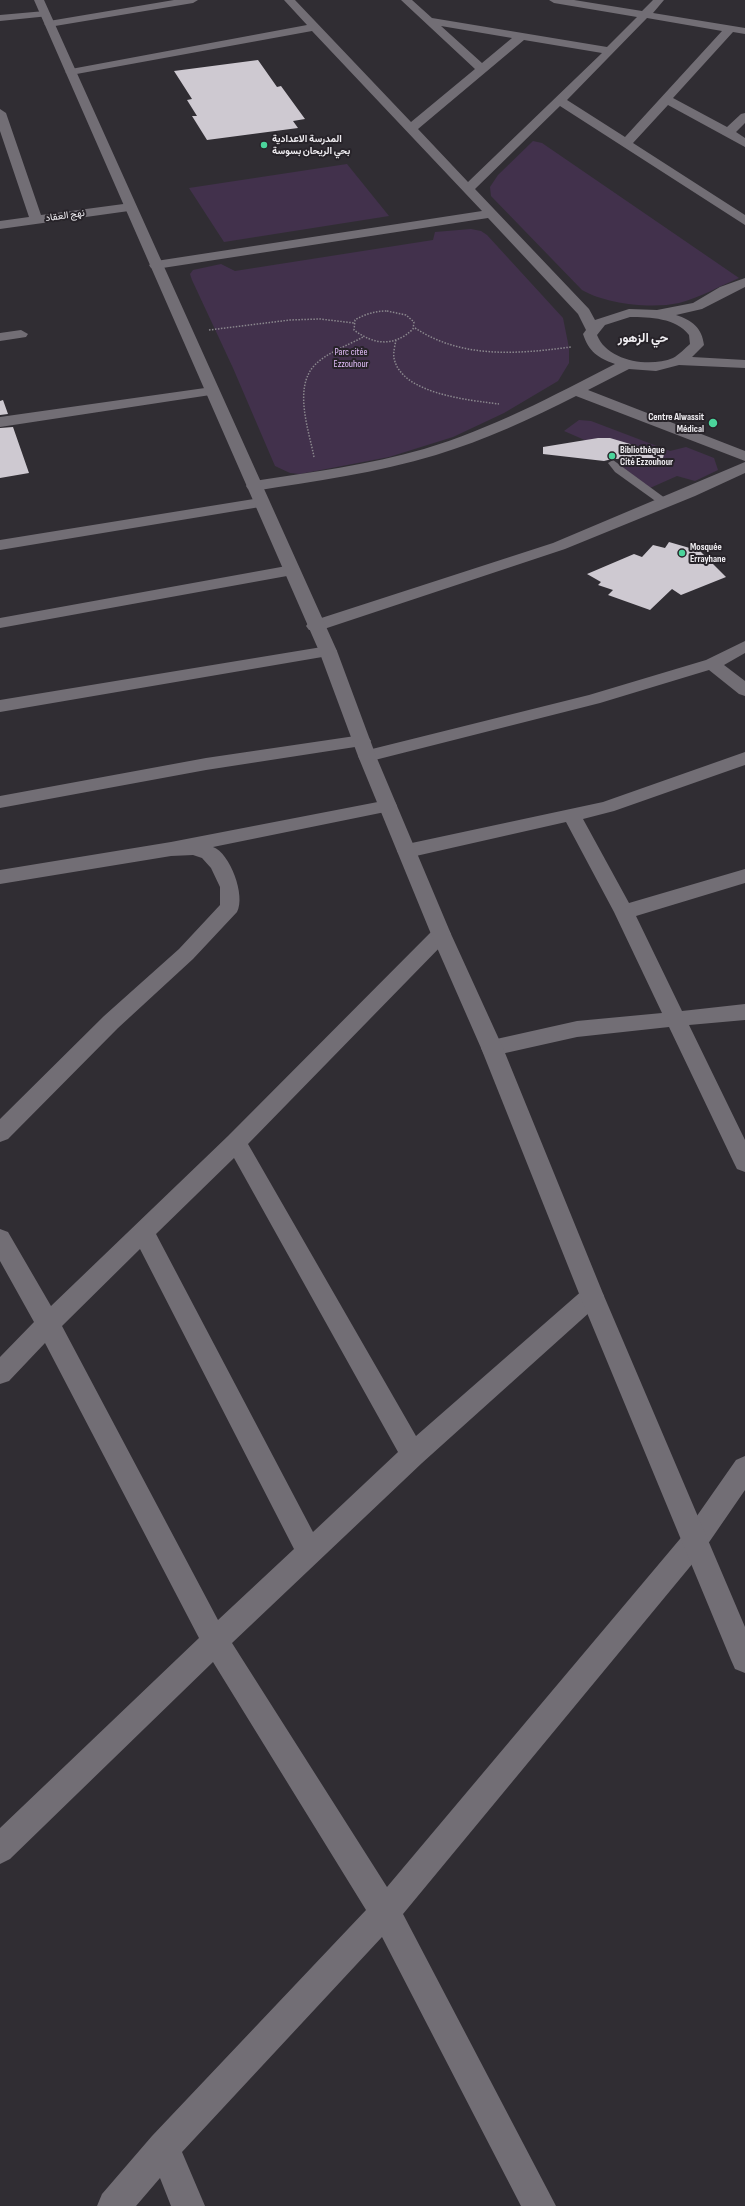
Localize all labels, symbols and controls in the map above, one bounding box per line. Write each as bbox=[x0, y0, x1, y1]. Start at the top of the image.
place label: المدرسة الاعدادية بحي الريحان بسوسة bbox=[272, 133, 350, 156]
marker: المدرسة الاعدادية بحي الريحان بسوسة bbox=[259, 140, 269, 150]
street label: نهج العقاد bbox=[45, 207, 85, 225]
district label: حي الزهور bbox=[618, 331, 668, 347]
park label: Parc citée Ezzouhour bbox=[334, 346, 368, 370]
place label: Centre Alwassit Médical bbox=[648, 411, 704, 434]
marker: Centre Alwassit Médical bbox=[707, 417, 719, 429]
place label: Bibliothèque Cité Ezzouhour bbox=[620, 444, 673, 468]
marker: Bibliothèque Cité Ezzouhour bbox=[607, 451, 617, 461]
place label: Mosquée Errayhane bbox=[690, 541, 726, 564]
marker: Mosquée Errayhane bbox=[677, 548, 687, 558]

